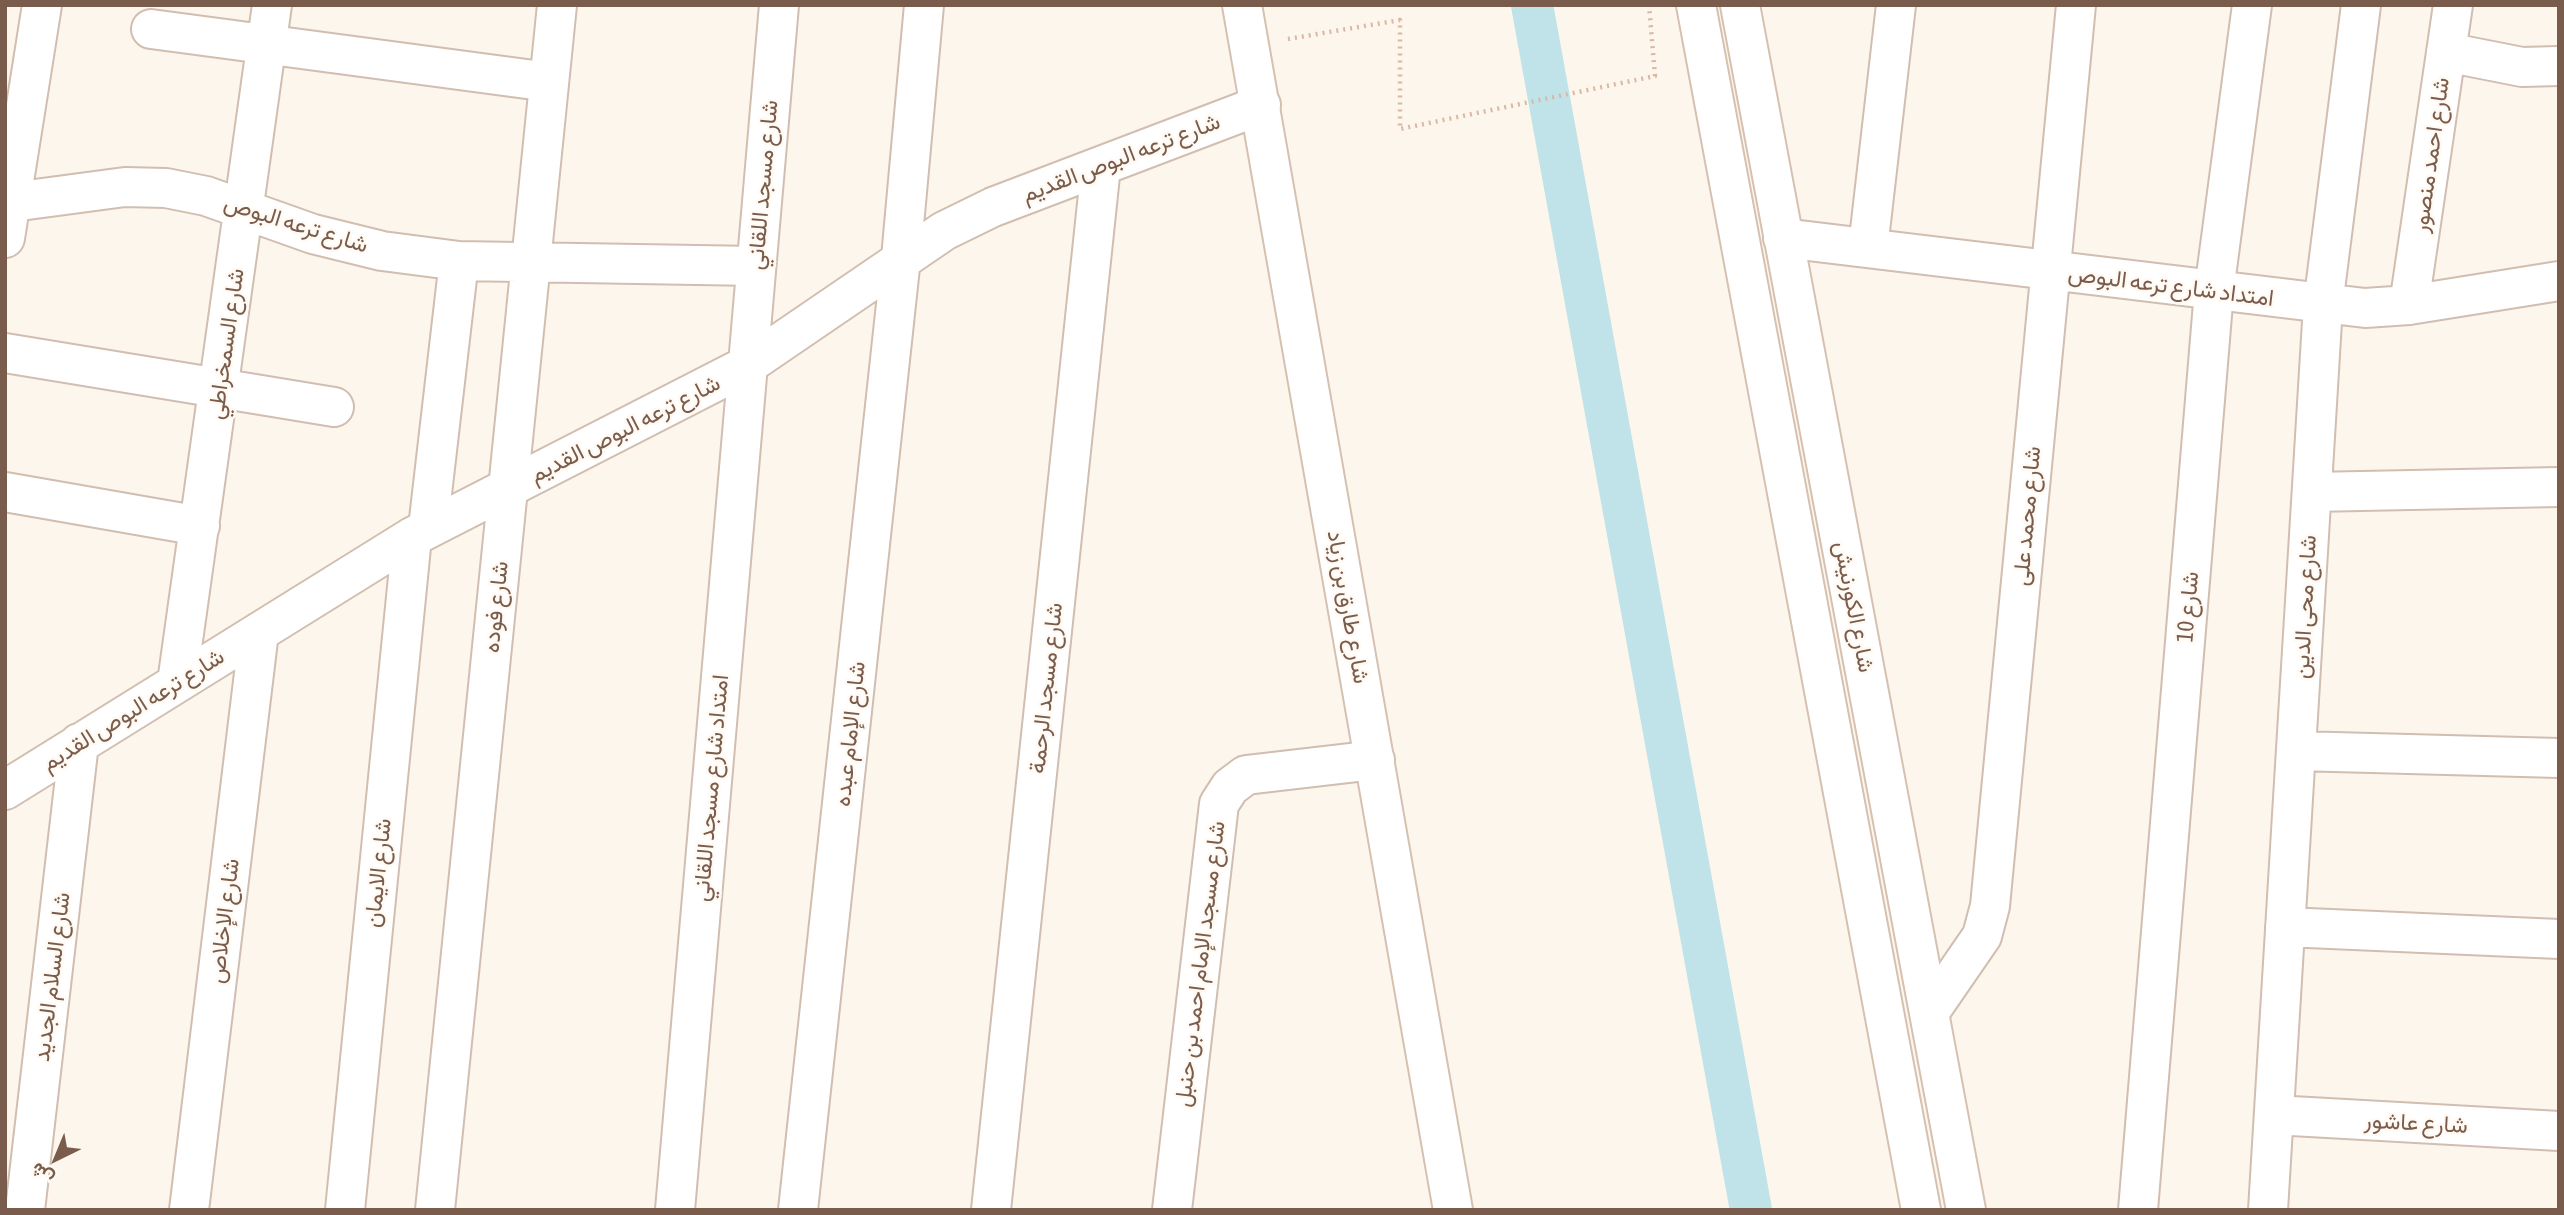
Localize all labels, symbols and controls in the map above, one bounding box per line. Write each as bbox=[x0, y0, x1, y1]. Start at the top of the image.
street label: شارع احمد منصور bbox=[2406, 76, 2456, 234]
street label: شارع مسجد اللقاني bbox=[742, 99, 784, 271]
street label: شارع ترعه البوص القديم bbox=[1018, 107, 1224, 209]
street label: شارع ترعه البوص bbox=[220, 189, 372, 259]
street label: امتداد شارع ترعه البوص bbox=[2067, 260, 2275, 312]
street label: شارع السمخراطي bbox=[202, 267, 250, 421]
street label: شارع ترعه البوص القديم bbox=[525, 369, 725, 489]
street label: شارع محمد على bbox=[2007, 445, 2047, 587]
street label: شارع طارق بن زياد bbox=[1321, 528, 1375, 686]
street label: شارع محى الدين bbox=[2287, 534, 2323, 680]
street label: شارع الكورنيش bbox=[1828, 539, 1880, 675]
street label: شارع فوده bbox=[477, 560, 515, 654]
street label: شارع 10 bbox=[2171, 570, 2205, 644]
street label: شارع مسجد الرحمة bbox=[1023, 601, 1069, 775]
street label: شارع ترعه البوص القديم bbox=[37, 643, 229, 777]
street label: شارع الإمام عبده bbox=[829, 660, 871, 808]
street label: امتداد شارع مسجد اللقاني bbox=[687, 673, 735, 903]
street label: شارع الايمان bbox=[359, 817, 397, 929]
street label: شارع مسجد الإمام احمد بن حنبل bbox=[1169, 819, 1231, 1109]
street label: شارع الإخلاص bbox=[203, 857, 245, 985]
street label: شارع السلام الجديد bbox=[28, 891, 76, 1063]
street label: شارع عاشور bbox=[2364, 1107, 2468, 1139]
north arrow bbox=[21, 1124, 91, 1194]
text: ش bbox=[26, 1159, 58, 1190]

